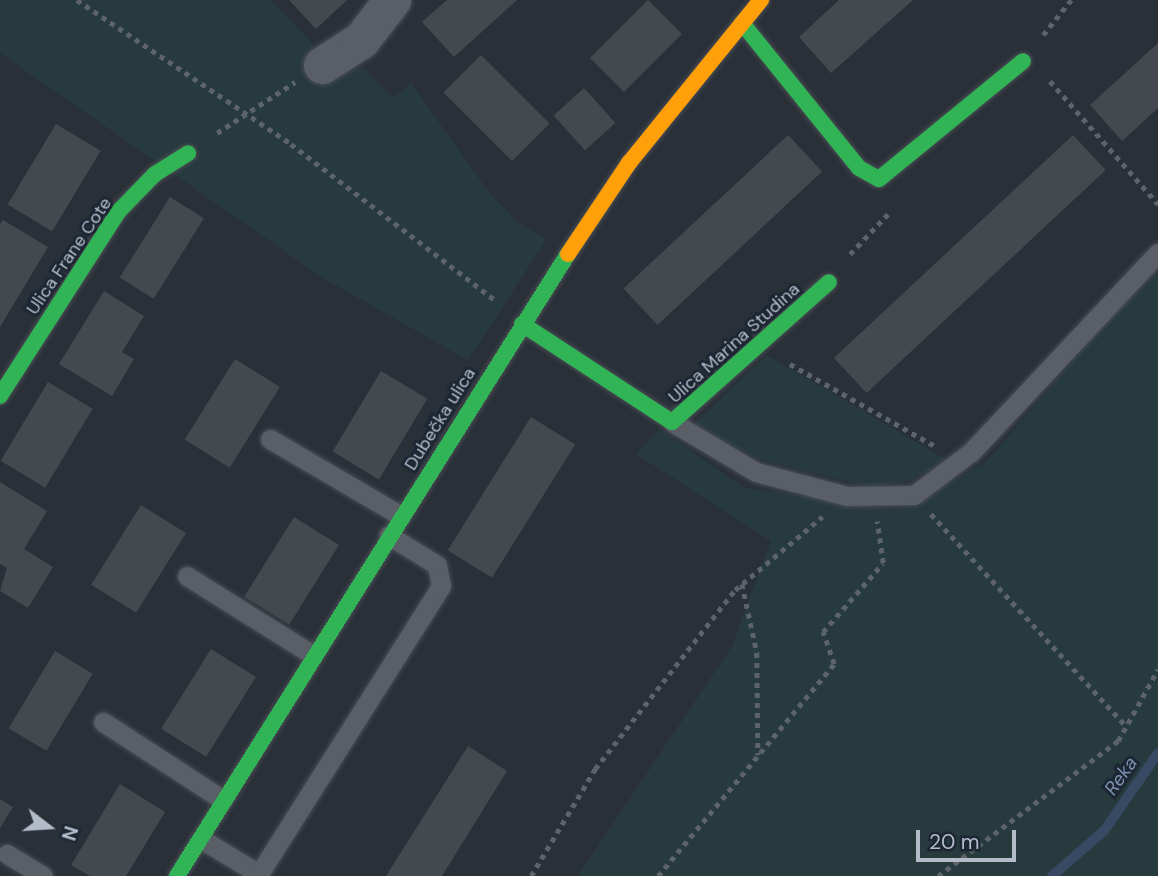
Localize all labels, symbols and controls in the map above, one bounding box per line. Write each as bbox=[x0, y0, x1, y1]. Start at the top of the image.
street label: Ulica Frane Cote bbox=[22, 193, 116, 319]
street label: Ulica Marina Studina bbox=[664, 278, 804, 408]
street label: Dubečka ulica bbox=[400, 364, 480, 474]
water label: Reka bbox=[1100, 752, 1142, 800]
north arrow bbox=[14, 792, 84, 862]
scale bar bbox=[920, 816, 1020, 860]
text: N bbox=[56, 823, 84, 844]
text: 20 m bbox=[929, 828, 980, 856]

